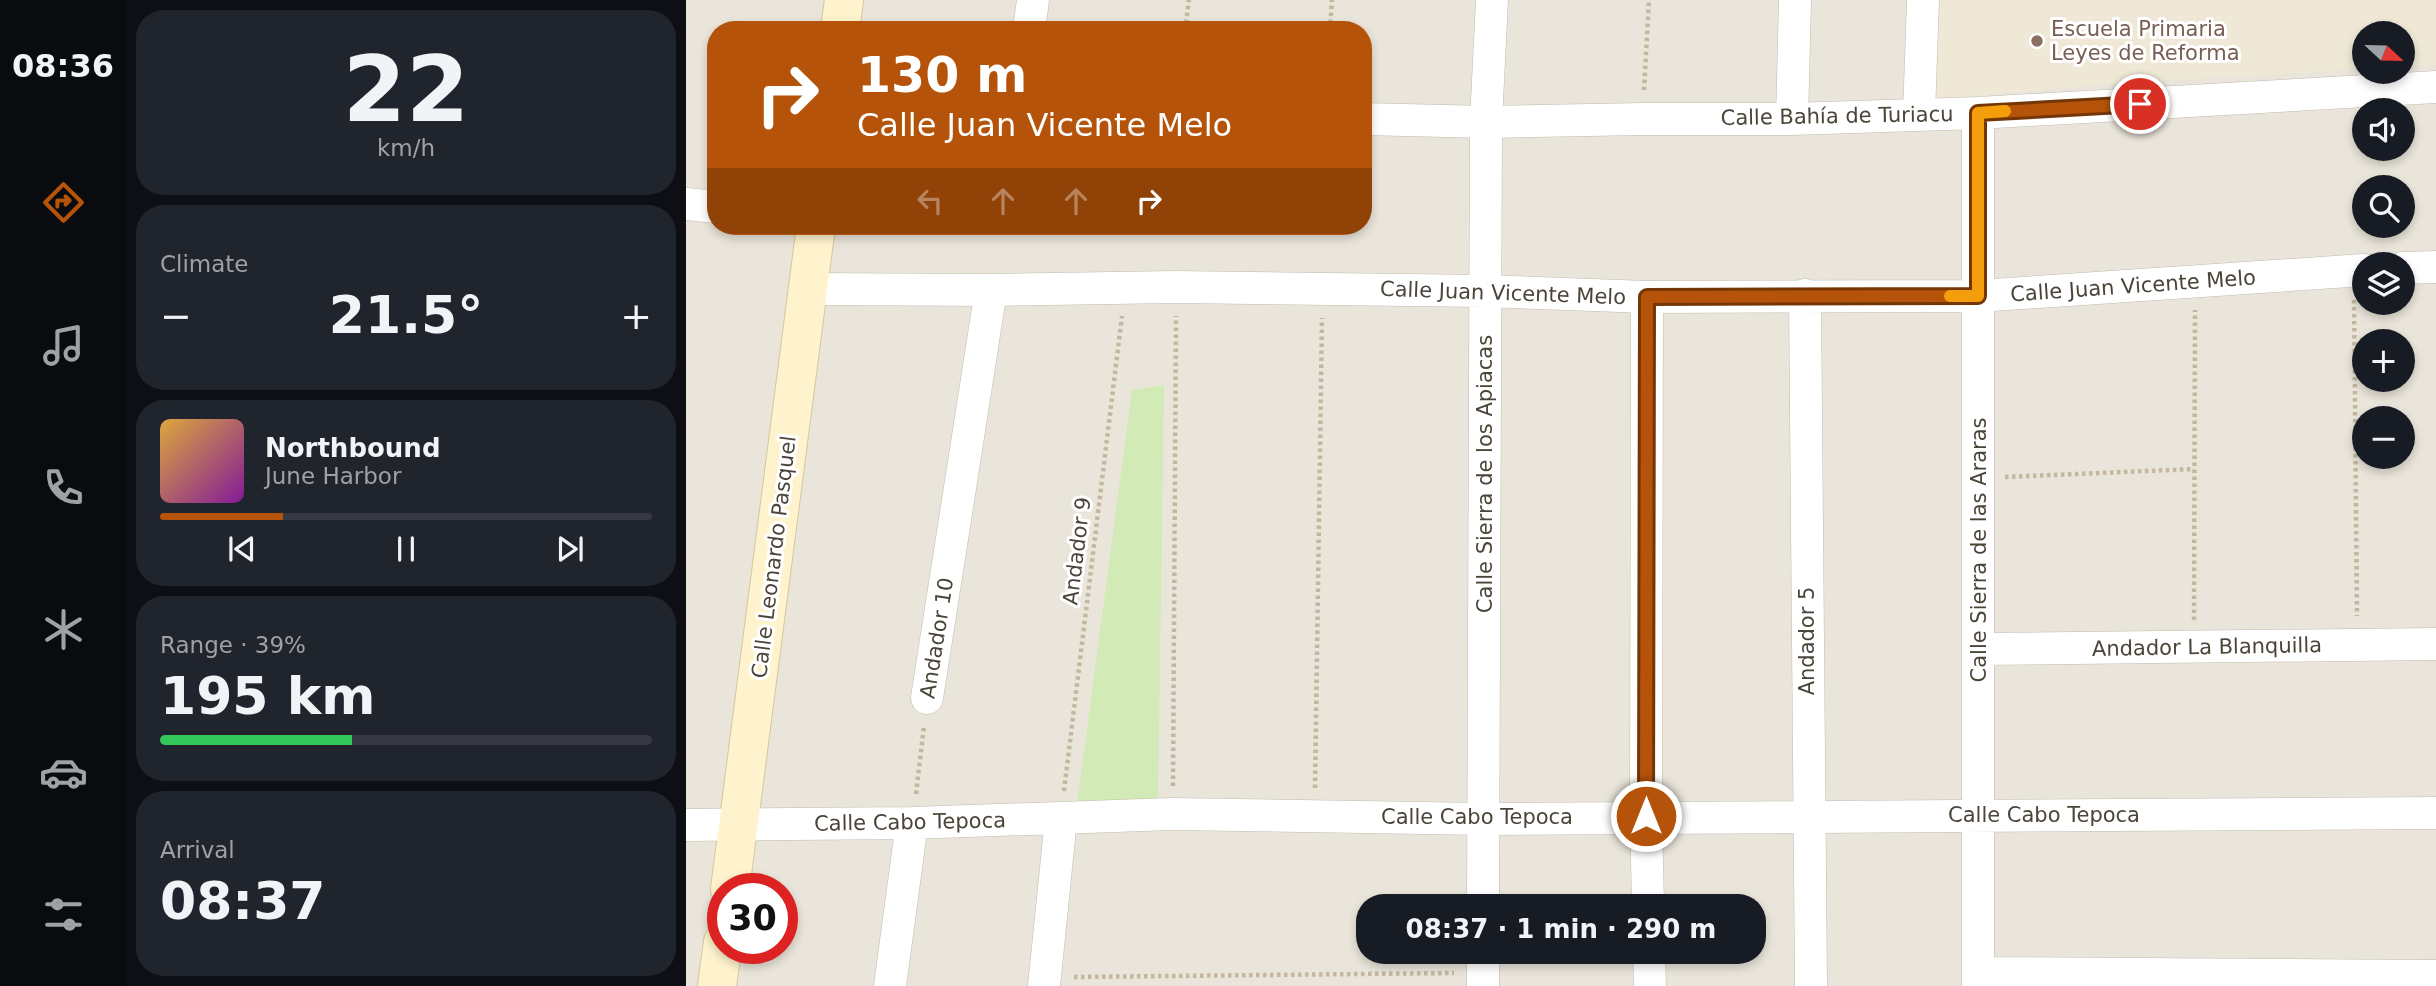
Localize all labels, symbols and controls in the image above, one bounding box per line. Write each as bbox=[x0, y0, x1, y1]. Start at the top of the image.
place label: Escuela Primaria Leyes de Reforma bbox=[2051, 17, 2240, 65]
north arrow bbox=[2352, 21, 2415, 84]
map controls bbox=[2352, 21, 2415, 469]
marker: Escuela Primaria Leyes de Reforma bbox=[2029, 33, 2045, 49]
text: 22 bbox=[343, 37, 469, 142]
text: 08:36 bbox=[12, 47, 114, 85]
text: 130 m bbox=[857, 47, 1027, 104]
icon: right bbox=[742, 49, 833, 140]
pin bbox=[2110, 74, 2170, 134]
icon: arrive bbox=[2121, 85, 2159, 123]
button: sound bbox=[2352, 98, 2415, 161]
street label: Calle Bahía de Turiacu bbox=[1720, 102, 1954, 130]
text: Calle Juan Vicente Melo bbox=[857, 106, 1232, 144]
text: km/h bbox=[377, 135, 435, 161]
button: search bbox=[2352, 175, 2415, 238]
icon: directions bbox=[39, 178, 88, 227]
icon: left bbox=[911, 182, 949, 220]
icon: ahead bbox=[984, 182, 1022, 220]
icon: ahead bbox=[1057, 182, 1095, 220]
icon: right bbox=[1130, 182, 1168, 220]
text: Climate bbox=[160, 251, 249, 277]
button: layers bbox=[2352, 252, 2415, 315]
street label: Calle Juan Vicente Melo bbox=[2009, 265, 2257, 307]
street label: Calle Juan Vicente Melo bbox=[1380, 277, 1626, 309]
text: 21.5° bbox=[329, 285, 483, 345]
text: − bbox=[160, 294, 192, 338]
text: + bbox=[620, 294, 652, 338]
icon: music bbox=[39, 321, 88, 370]
button: + bbox=[2352, 329, 2415, 392]
street label: Calle Sierra de los Apiacas bbox=[1473, 335, 1497, 613]
button: − bbox=[2352, 406, 2415, 469]
street label: Calle Sierra de las Araras bbox=[1967, 418, 1991, 682]
text: Northbound bbox=[265, 433, 441, 463]
street label: Calle Leonardo Pasquel bbox=[747, 434, 801, 680]
icon: phone bbox=[39, 463, 88, 512]
text: June Harbor bbox=[265, 463, 401, 489]
street label: Andador 9 bbox=[1058, 496, 1096, 606]
icon: previous bbox=[223, 530, 261, 568]
icon: pause bbox=[387, 530, 425, 568]
icon: next bbox=[551, 530, 589, 568]
street label: Andador 10 bbox=[916, 576, 958, 700]
street label: Andador 5 bbox=[1795, 587, 1819, 695]
icon: climate bbox=[39, 605, 88, 654]
text: Range · 39% bbox=[160, 632, 306, 658]
street label: Andador La Blanquilla bbox=[2092, 633, 2322, 661]
text: 195 km bbox=[160, 666, 375, 726]
icon: car bbox=[39, 748, 88, 797]
position arrow bbox=[1609, 779, 1683, 853]
street label: Calle Cabo Tepoca bbox=[1948, 803, 2140, 827]
street label: Calle Cabo Tepoca bbox=[1381, 805, 1573, 829]
street label: Calle Cabo Tepoca bbox=[814, 808, 1006, 836]
text: Arrival bbox=[160, 837, 235, 863]
text: 08:37 bbox=[160, 871, 326, 931]
speed limit sign: 30 bbox=[707, 873, 798, 964]
icon: filters bbox=[39, 890, 88, 939]
text: 08:37 · 1 min · 290 m bbox=[1406, 914, 1716, 944]

